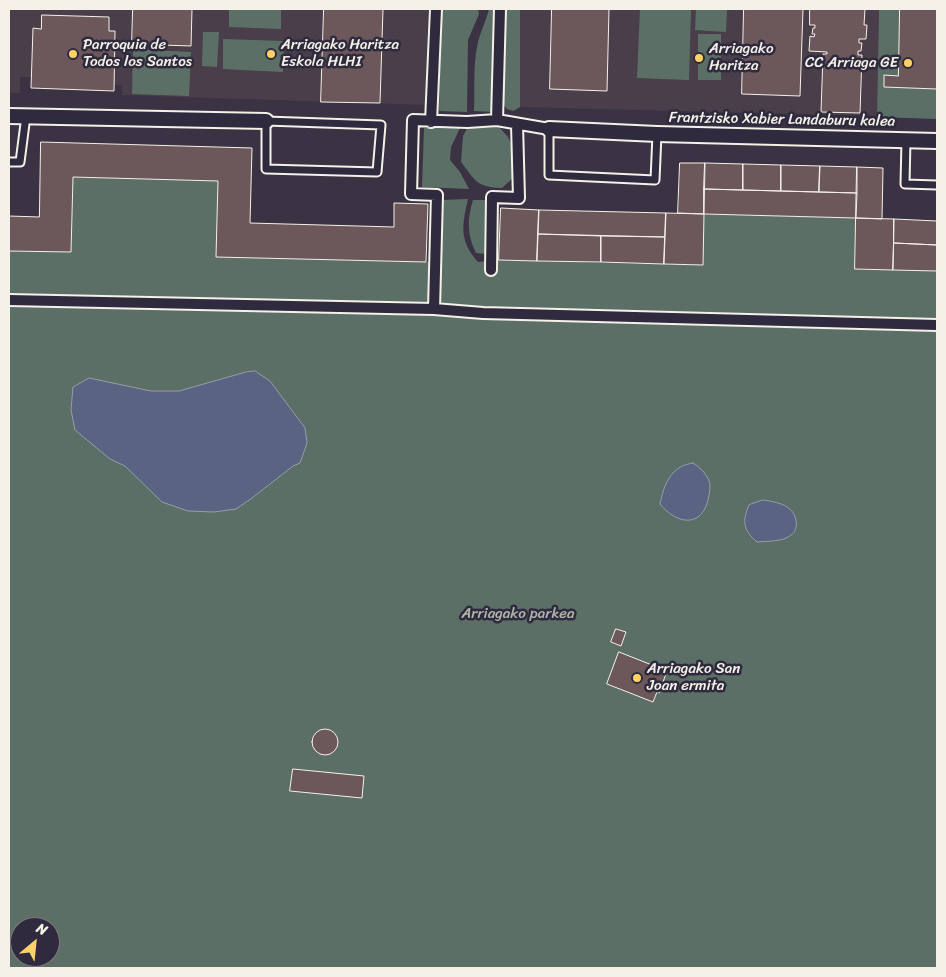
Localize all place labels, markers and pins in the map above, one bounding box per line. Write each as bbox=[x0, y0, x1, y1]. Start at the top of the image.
place label: Parroquia de Todos los Santos bbox=[83, 36, 192, 71]
place label: Arriagako Haritza Eskola HLHI bbox=[281, 36, 399, 71]
place label: Arriagako Haritza bbox=[709, 40, 773, 75]
marker: Parroquia de Todos los Santos bbox=[67, 48, 79, 60]
marker: Arriagako Haritza Eskola HLHI bbox=[265, 48, 277, 60]
marker: Arriagako Haritza bbox=[693, 52, 705, 64]
place label: CC Arriaga GE bbox=[805, 54, 898, 72]
marker: CC Arriaga GE bbox=[902, 57, 914, 69]
place label: Arriagako San Joan ermita bbox=[647, 660, 740, 695]
marker: Arriagako San Joan ermita bbox=[631, 672, 643, 684]

